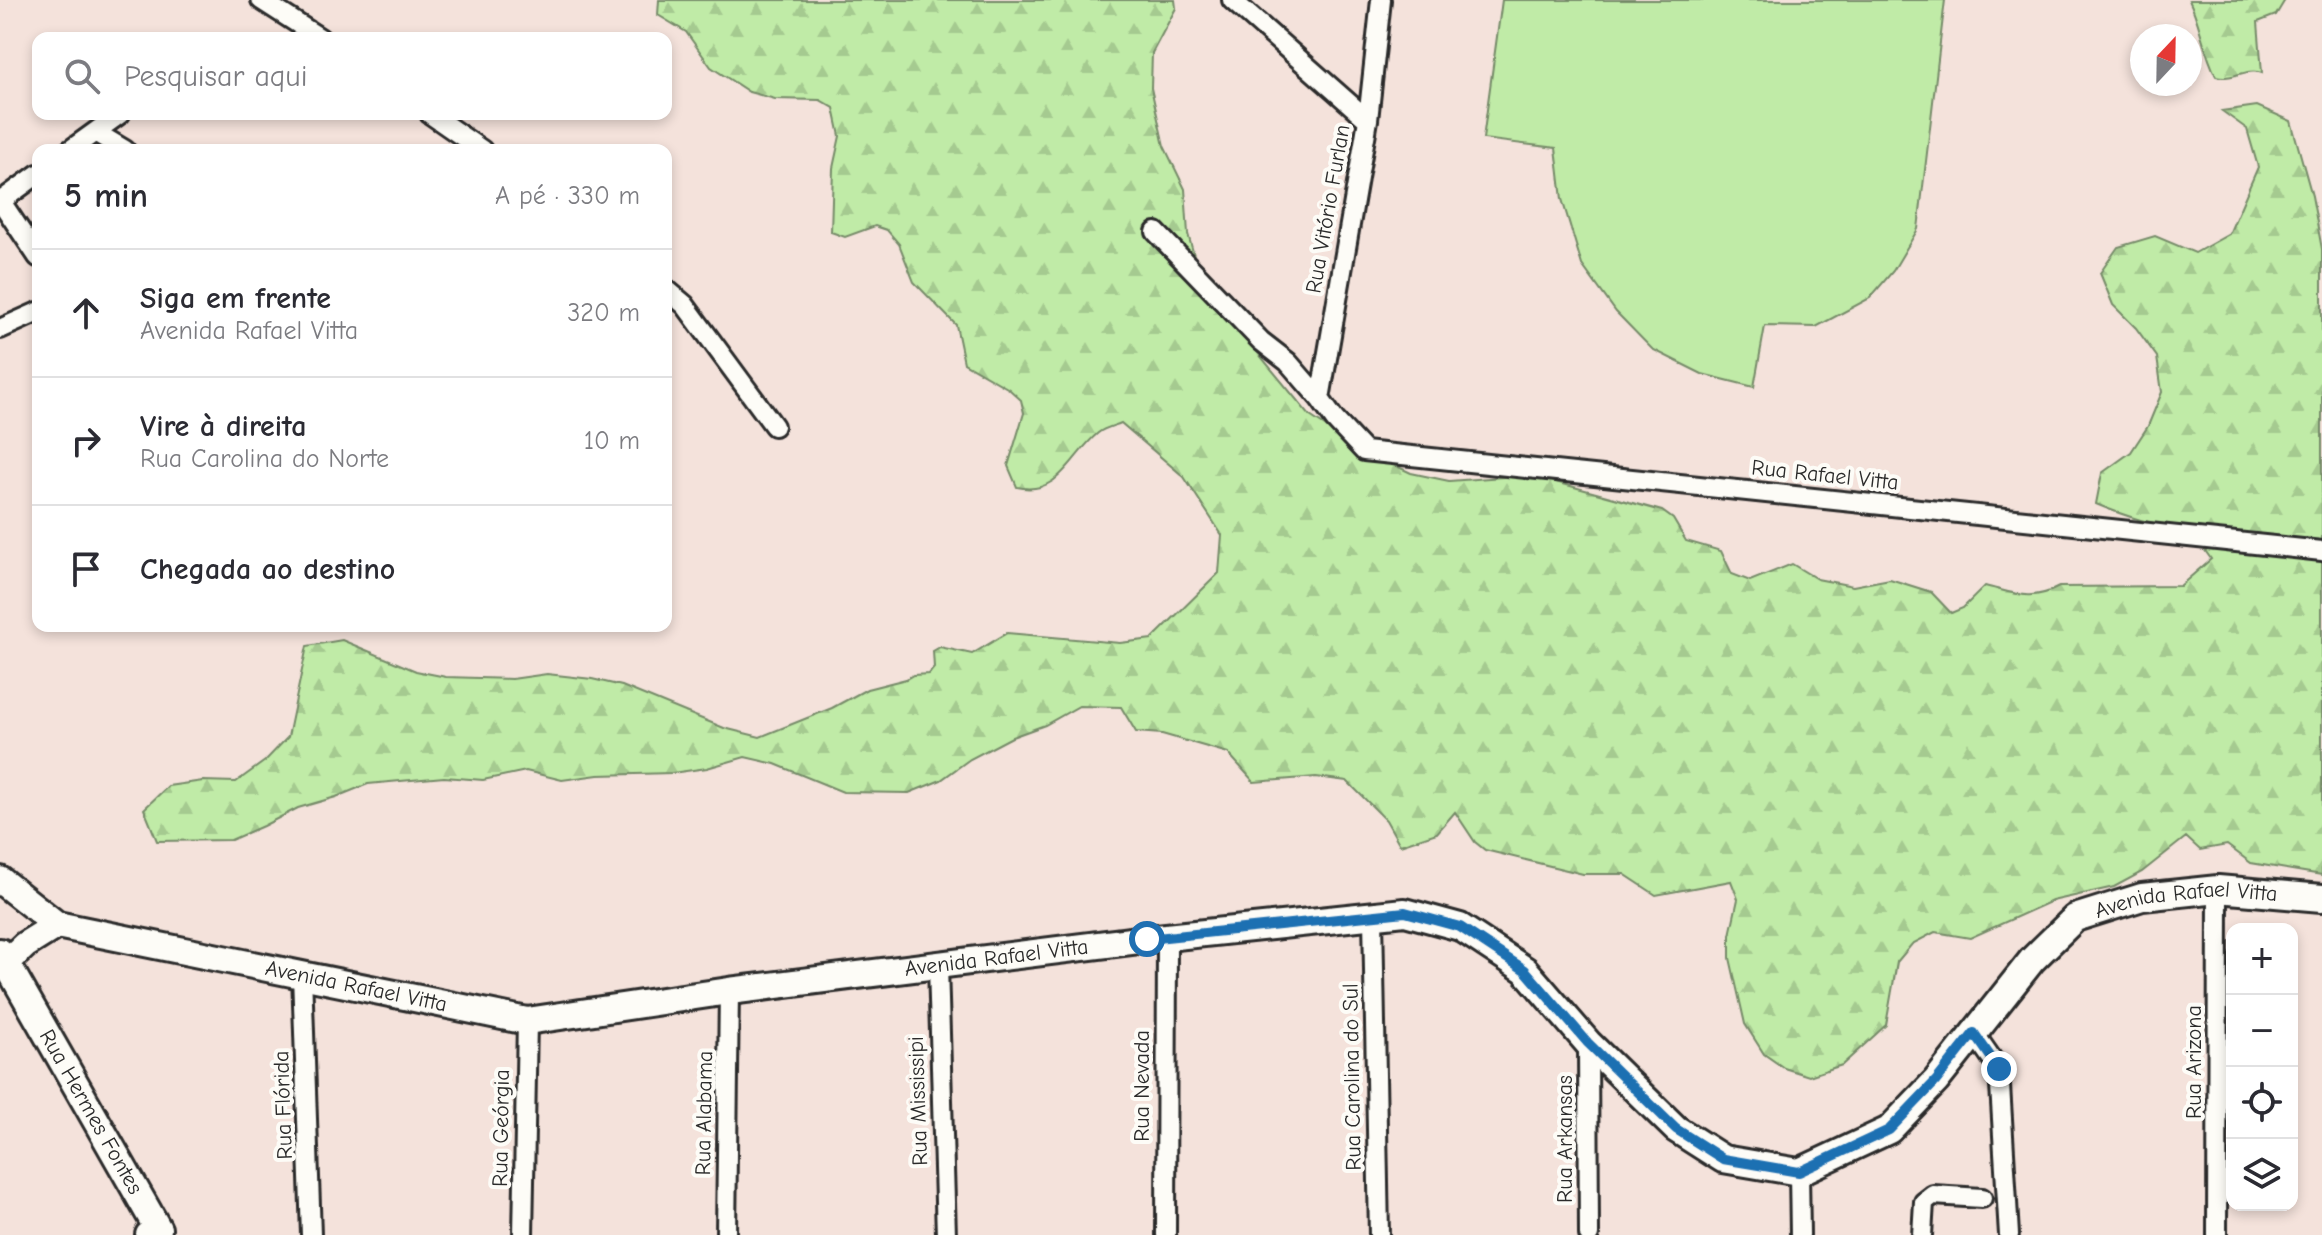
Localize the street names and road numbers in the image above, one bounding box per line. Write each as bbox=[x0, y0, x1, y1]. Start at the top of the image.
street label: Rua Vitório Furlan bbox=[1300, 123, 1356, 295]
street label: Rua Rafael Vitta bbox=[1750, 454, 1900, 496]
street label: Avenida Rafael Vitta bbox=[2091, 876, 2278, 924]
street label: Avenida Rafael Vitta bbox=[903, 933, 1090, 982]
street label: Avenida Rafael Vitta bbox=[263, 955, 449, 1017]
street label: Rua Carolina do Sul bbox=[1337, 983, 1367, 1171]
street label: Rua Arizona bbox=[2181, 1005, 2207, 1119]
street label: Rua Hermes Fontes bbox=[34, 1025, 148, 1199]
street label: Rua Nevada bbox=[1129, 1030, 1155, 1142]
street label: Rua Mississipi bbox=[903, 1036, 933, 1166]
street label: Rua Flórida bbox=[268, 1050, 298, 1160]
street label: Rua Alabama bbox=[690, 1050, 718, 1176]
street label: Rua Geórgia bbox=[487, 1069, 515, 1187]
street label: Rua Arkansas bbox=[1552, 1075, 1578, 1203]

